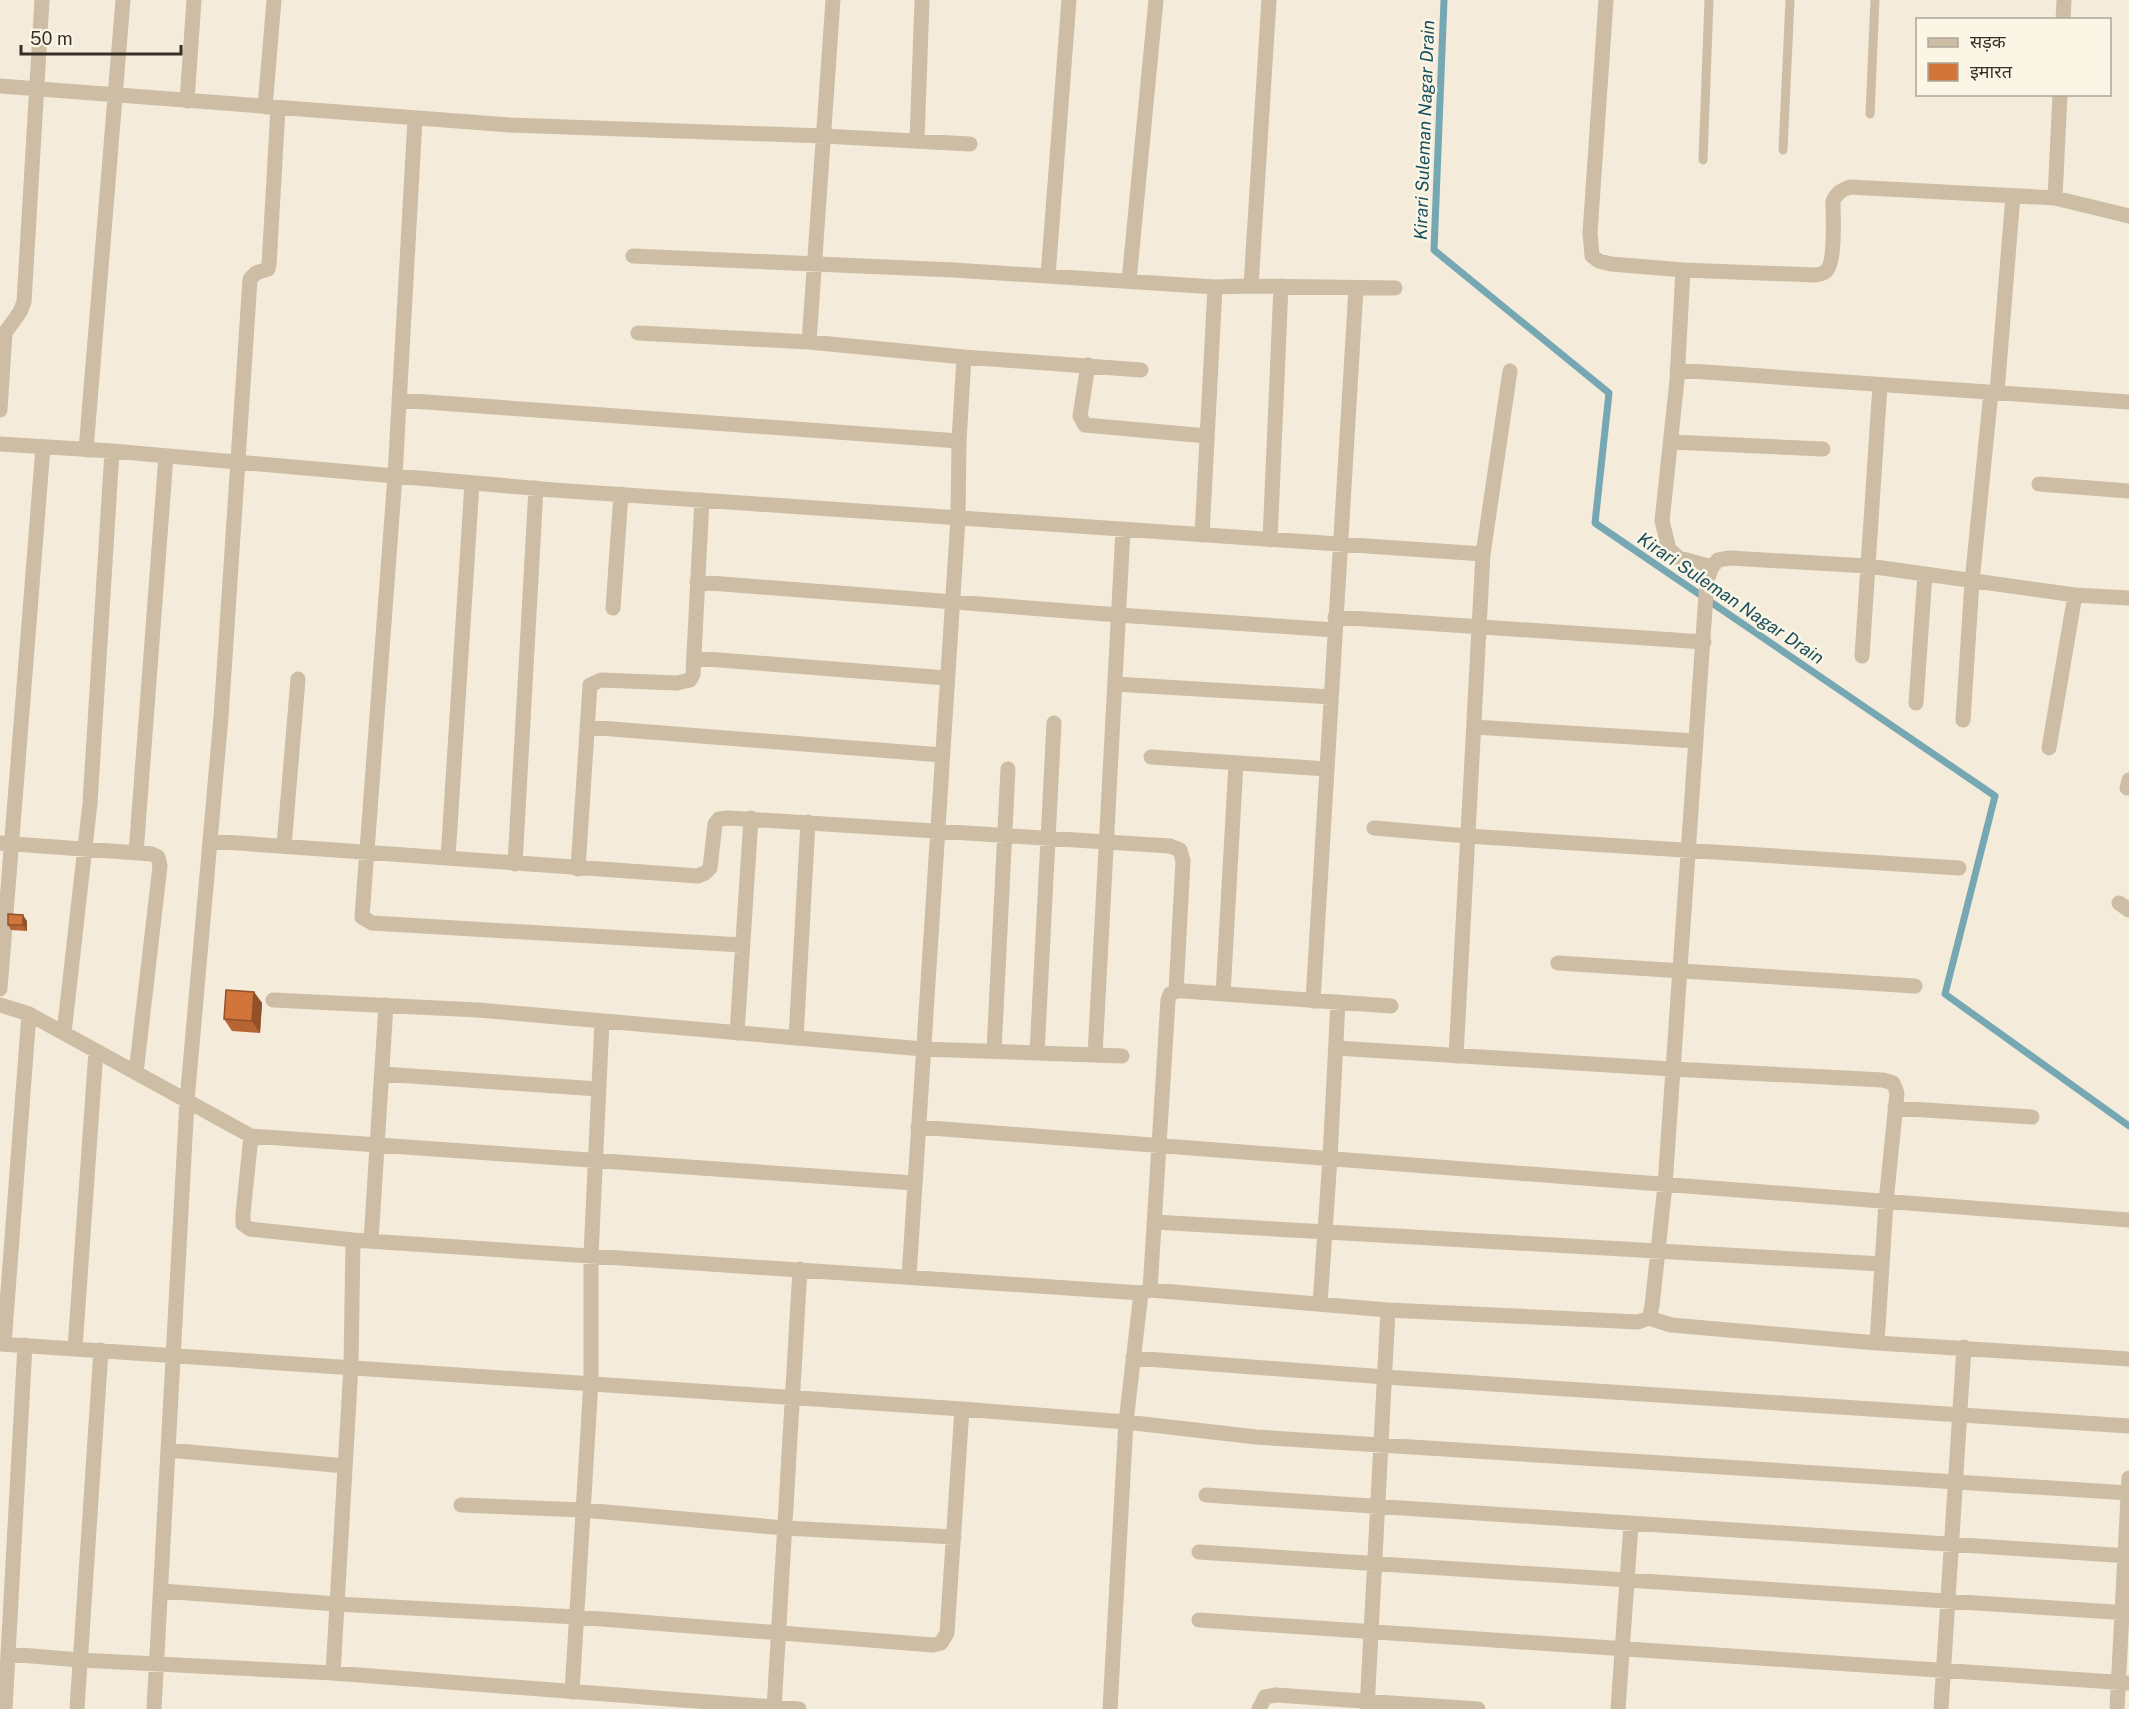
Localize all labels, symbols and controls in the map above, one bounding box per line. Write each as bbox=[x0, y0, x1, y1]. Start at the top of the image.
scale bar bbox=[21, 18, 182, 56]
legend bbox=[1916, 18, 2111, 96]
water label: Kirari Suleman Nagar Drain bbox=[1410, 20, 1438, 240]
text: 50 m bbox=[30, 28, 73, 49]
text: सड़क bbox=[1970, 31, 2007, 52]
text: इमारत bbox=[1970, 61, 2013, 82]
water label: Kirari Suleman Nagar Drain bbox=[1634, 528, 1828, 668]

